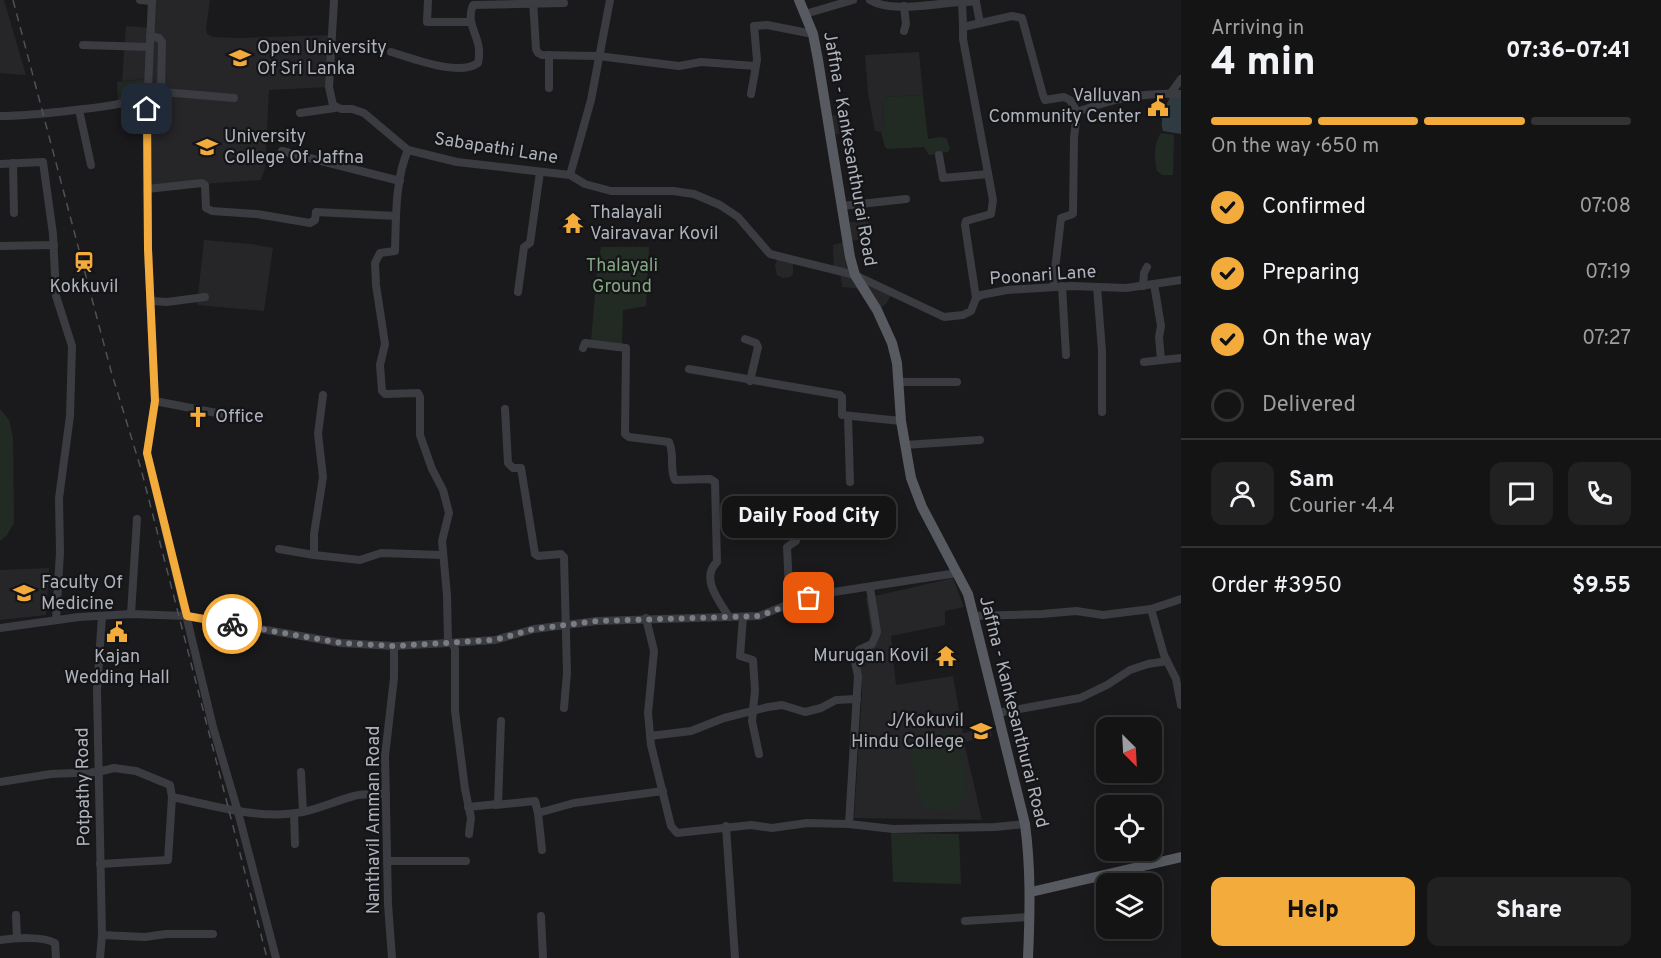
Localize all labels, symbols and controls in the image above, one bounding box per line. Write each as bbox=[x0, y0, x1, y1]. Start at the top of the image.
text: Arriving in bbox=[1211, 16, 1304, 42]
street label: Jaffna - Kankesanthurai Road bbox=[817, 30, 881, 268]
place label: Open University Of Sri Lanka bbox=[257, 37, 387, 81]
text: 07:36–07:41 bbox=[1506, 38, 1631, 65]
text: 4 min bbox=[1211, 40, 1316, 89]
school or university icon: Open University Of Sri Lanka bbox=[228, 46, 252, 70]
pin bbox=[121, 83, 172, 134]
place label: Valluvan Community Center bbox=[988, 85, 1141, 129]
icon: home bbox=[130, 92, 163, 125]
public building icon: Valluvan Community Center bbox=[1146, 94, 1170, 118]
place label: University College Of Jaffna bbox=[224, 126, 364, 170]
street label: Sabapathi Lane bbox=[432, 128, 560, 170]
text: On the way · 650 m bbox=[1211, 134, 1379, 160]
school or university icon: University College Of Jaffna bbox=[195, 135, 219, 159]
icon: check bbox=[1211, 191, 1244, 224]
text: Confirmed bbox=[1262, 194, 1366, 221]
text: 07:08 bbox=[1580, 194, 1631, 220]
place label: Thalayali Vairavavar Kovil bbox=[590, 202, 719, 246]
temple icon: Thalayali Vairavavar Kovil bbox=[561, 211, 585, 235]
station icon: Kokkuvil bbox=[72, 250, 96, 274]
park label: Thalayali Ground bbox=[586, 255, 658, 299]
icon: check bbox=[1211, 257, 1244, 290]
text: Preparing bbox=[1262, 260, 1360, 287]
text: 07:19 bbox=[1585, 260, 1631, 286]
street label: Poonari Lane bbox=[989, 261, 1097, 291]
place label: Kokkuvil bbox=[49, 276, 119, 299]
icon: check bbox=[1211, 323, 1244, 356]
text: On the way bbox=[1262, 326, 1372, 353]
text: 07:27 bbox=[1582, 326, 1631, 352]
text: Delivered bbox=[1262, 392, 1356, 419]
church icon: Office bbox=[186, 405, 210, 429]
place label: Office bbox=[215, 406, 264, 429]
button: person bbox=[1211, 462, 1274, 525]
button: chat bbox=[1490, 462, 1553, 525]
button: phone bbox=[1568, 462, 1631, 525]
text: Sam bbox=[1289, 467, 1334, 494]
text: Courier · 4.4 bbox=[1289, 494, 1395, 520]
callout: Daily Food City bbox=[722, 496, 896, 538]
text: Daily Food City bbox=[738, 504, 880, 530]
place label: Faculty Of Medicine bbox=[41, 572, 122, 616]
pin bbox=[783, 572, 834, 623]
text: Order #3950 bbox=[1211, 573, 1342, 600]
text: $9.55 bbox=[1572, 573, 1631, 600]
school or university icon: Faculty Of Medicine bbox=[12, 581, 36, 605]
icon: bag bbox=[792, 581, 825, 614]
courier bbox=[202, 594, 262, 654]
street label: Jaffna - Kankesanthurai Road bbox=[973, 594, 1053, 830]
icon: bike bbox=[216, 608, 249, 641]
public building icon: Kajan Wedding Hall bbox=[105, 620, 129, 644]
temple icon: Murugan Kovil bbox=[934, 644, 958, 668]
place label: Murugan Kovil bbox=[813, 645, 929, 668]
place label: Kajan Wedding Hall bbox=[64, 646, 170, 690]
place label: J/Kokuvil Hindu College bbox=[851, 710, 964, 754]
north arrow bbox=[1096, 717, 1162, 783]
map controls bbox=[1096, 717, 1162, 939]
school or university icon: J/Kokuvil Hindu College bbox=[969, 719, 993, 743]
street label: Nanthavil Amman Road bbox=[363, 726, 386, 914]
street label: Potpathy Road bbox=[71, 727, 97, 847]
button: locate bbox=[1096, 795, 1162, 861]
button: layers bbox=[1096, 873, 1162, 939]
button: Help bbox=[1211, 877, 1415, 946]
button: Share bbox=[1427, 877, 1631, 946]

